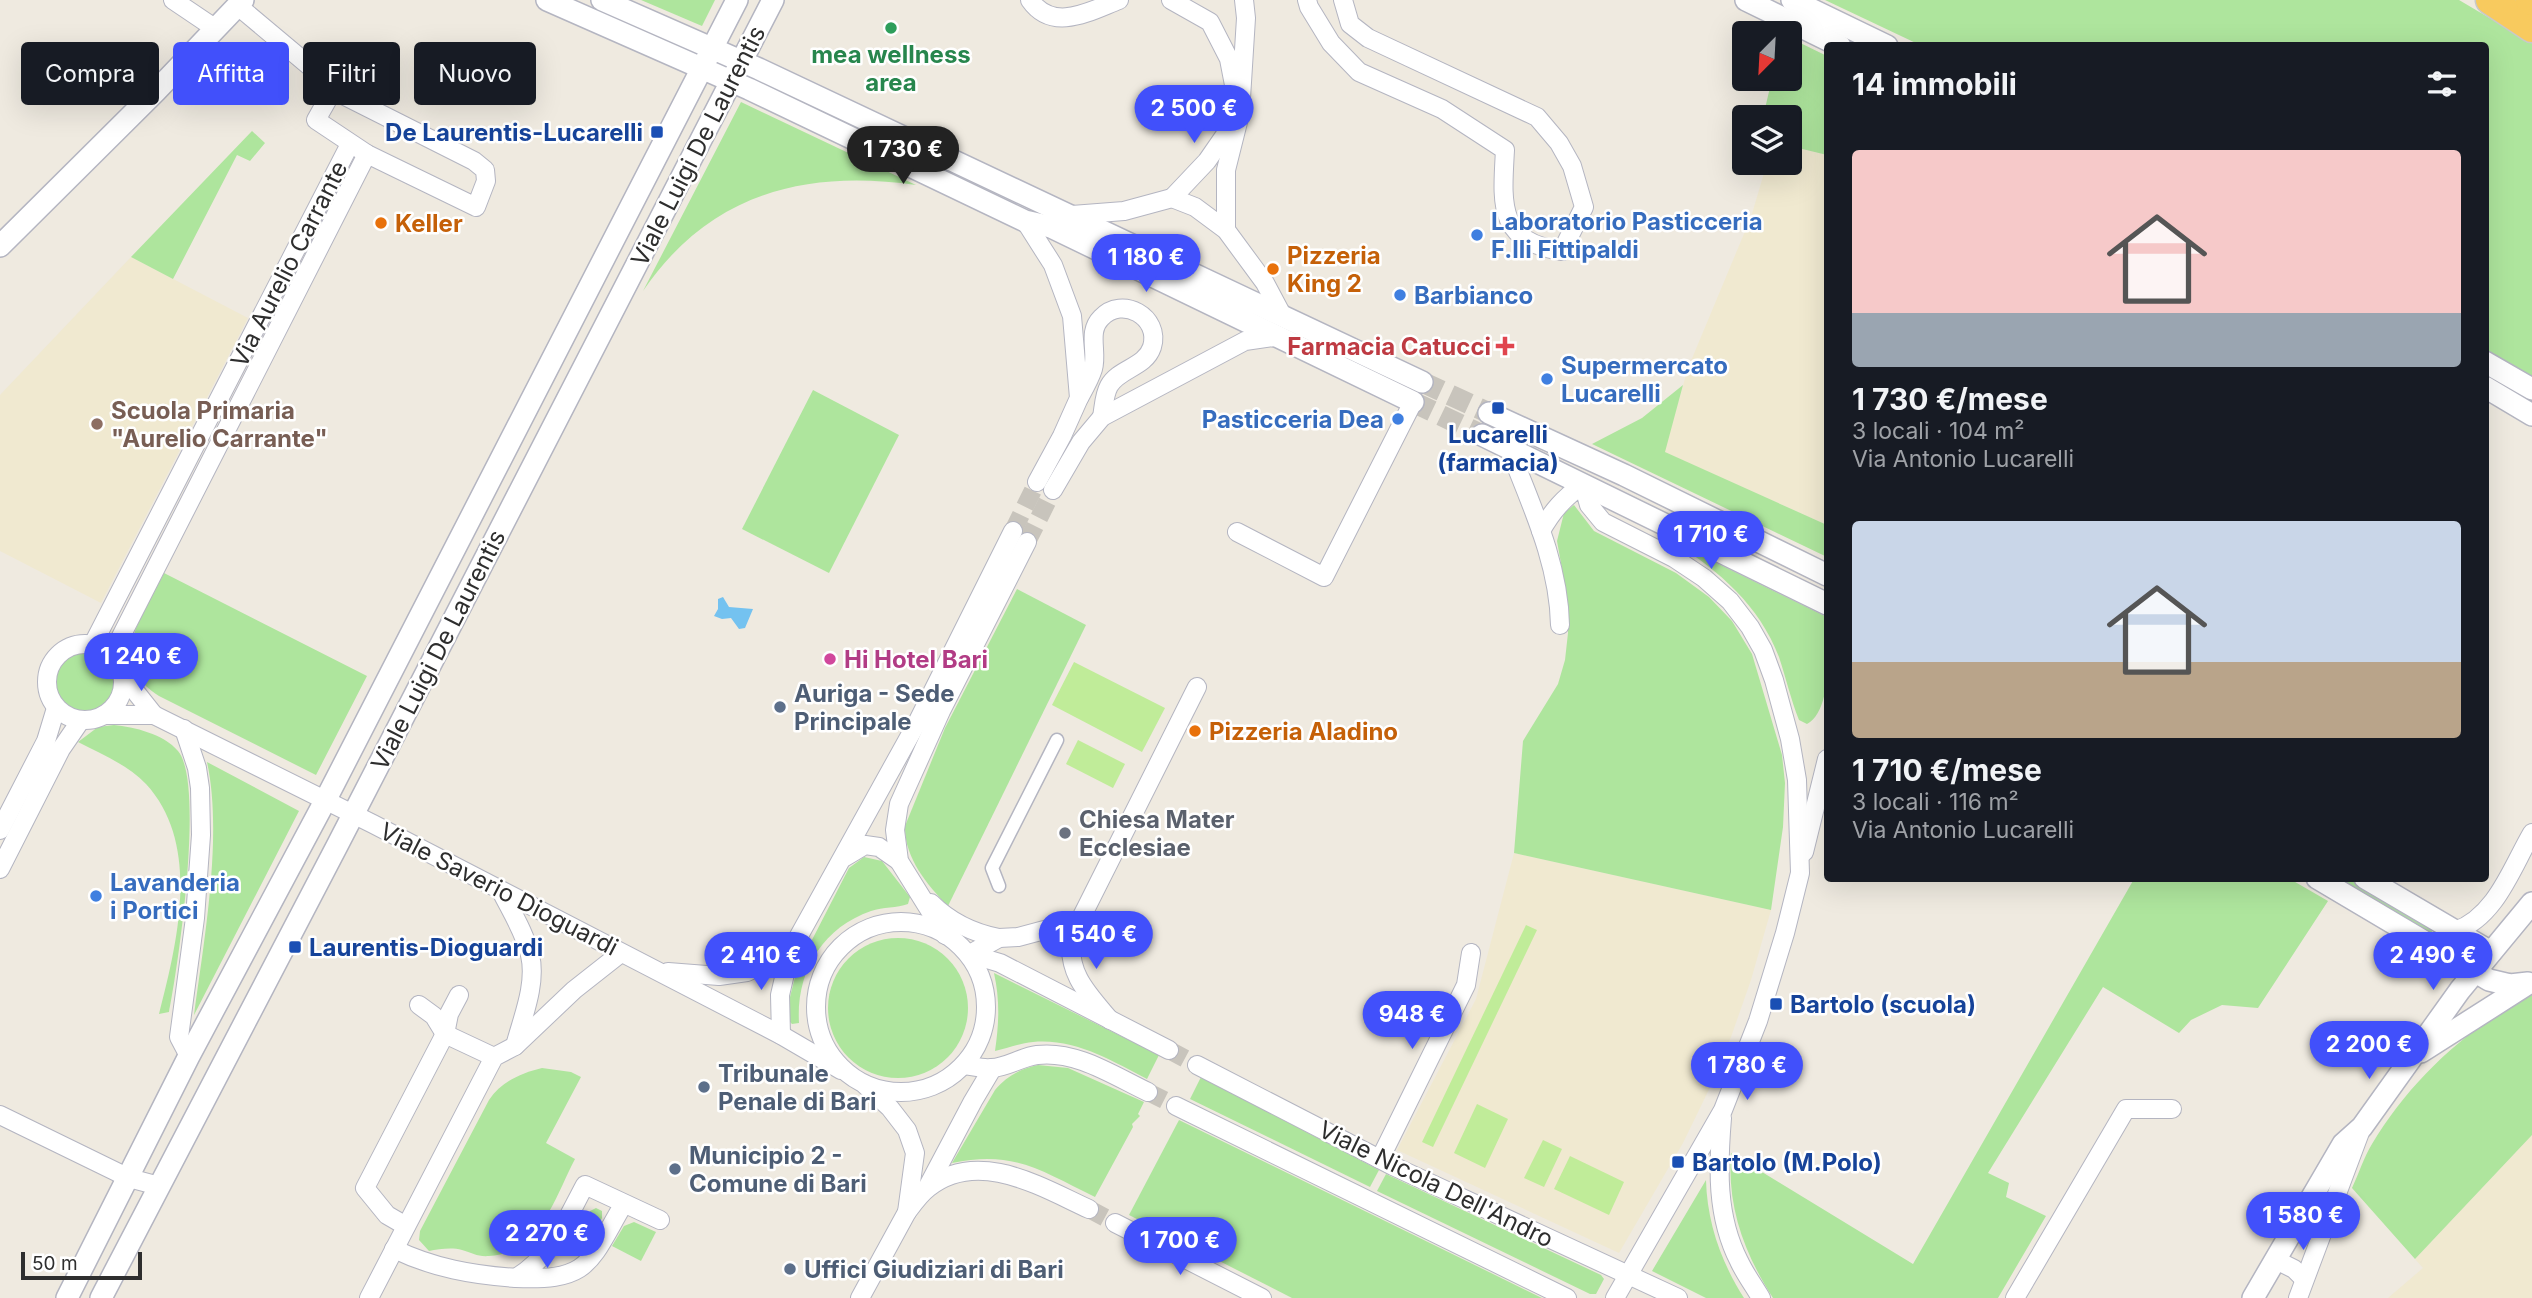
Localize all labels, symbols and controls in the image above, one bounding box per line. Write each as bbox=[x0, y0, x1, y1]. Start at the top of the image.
marker: mea wellness area bbox=[883, 20, 899, 36]
street label: Viale Luigi De Laurentis bbox=[625, 21, 771, 271]
north arrow bbox=[1732, 21, 1802, 91]
map controls bbox=[1732, 21, 1802, 175]
place label: mea wellness area bbox=[811, 40, 971, 97]
chip: Compra bbox=[21, 42, 159, 105]
chip: Affitta bbox=[173, 42, 289, 105]
chip: Filtri bbox=[303, 42, 400, 105]
chip: Nuovo bbox=[414, 42, 536, 105]
icon: filters bbox=[2423, 65, 2461, 103]
text: 14 immobili bbox=[1852, 66, 2017, 102]
pin: 2 500 € bbox=[1129, 86, 1259, 145]
text: 2 500 € bbox=[1151, 94, 1237, 122]
button: layers bbox=[1732, 105, 1802, 175]
place label: De Laurentis-Lucarelli bbox=[385, 118, 643, 147]
marker: De Laurentis-Lucarelli bbox=[649, 124, 665, 140]
pin: 1 730 € bbox=[838, 127, 968, 186]
text: 1 730 € bbox=[863, 135, 943, 163]
street label: Via Aurelio Carrante bbox=[224, 156, 354, 372]
icon: home bbox=[2094, 196, 2220, 322]
place label: Laboratorio Pasticceria F.lli Fittipaldi bbox=[1491, 207, 1763, 264]
place label: Keller bbox=[395, 209, 463, 238]
marker: Keller bbox=[373, 215, 389, 231]
marker: Laboratorio Pasticceria F.lli Fittipaldi bbox=[1469, 227, 1485, 243]
pin: 1 180 € bbox=[1081, 234, 1211, 294]
place label: Pizzeria King 2 bbox=[1287, 241, 1381, 298]
text: 1 180 € bbox=[1108, 243, 1184, 271]
marker: Pizzeria King 2 bbox=[1265, 261, 1281, 277]
place label: Barbianco bbox=[1414, 281, 1533, 310]
marker: Barbianco bbox=[1392, 287, 1408, 303]
place label: Farmacia Catucci bbox=[1287, 332, 1491, 361]
marker: Farmacia Catucci bbox=[1497, 338, 1513, 354]
place label: Supermercato Lucarelli bbox=[1561, 351, 1728, 408]
marker: Supermercato Lucarelli bbox=[1539, 371, 1555, 387]
text: 1 730 €/mese bbox=[1852, 381, 2048, 417]
place label: Scuola Primaria "Aurelio Carrante" bbox=[111, 396, 328, 453]
marker: Lucarelli (farmacia) bbox=[1490, 400, 1506, 416]
place label: Pasticceria Dea bbox=[1202, 405, 1384, 434]
marker: Pasticceria Dea bbox=[1390, 411, 1406, 427]
marker: Scuola Primaria "Aurelio Carrante" bbox=[89, 416, 105, 432]
text: 3 locali · 104 m² bbox=[1852, 417, 2025, 445]
place label: Lucarelli (farmacia) bbox=[1437, 420, 1559, 477]
text: Via Antonio Lucarelli bbox=[1852, 445, 2074, 473]
pin: 1 710 € bbox=[1646, 512, 1776, 571]
text: 1 710 € bbox=[1673, 520, 1749, 548]
street label: Viale Luigi De Laurentis bbox=[365, 525, 511, 775]
icon: home bbox=[2094, 567, 2220, 693]
pin: 1 240 € bbox=[76, 634, 206, 693]
text: 1 240 € bbox=[100, 642, 182, 670]
place label: Hi Hotel Bari bbox=[844, 645, 988, 674]
marker: Hi Hotel Bari bbox=[822, 651, 838, 667]
place label: Auriga - Sede Principale bbox=[794, 679, 954, 736]
marker: Auriga - Sede Principale bbox=[772, 699, 788, 715]
place label: Pizzeria Aladino bbox=[1209, 717, 1398, 746]
marker: Pizzeria Aladino bbox=[1187, 723, 1203, 739]
text: 1 710 €/mese bbox=[1852, 752, 2042, 788]
text: 3 locali · 116 m² bbox=[1852, 788, 2019, 816]
place label: Chiesa Mater Ecclesiae bbox=[1079, 805, 1235, 862]
street label: Viale Saverio Dioguardi bbox=[375, 816, 623, 962]
text: Via Antonio Lucarelli bbox=[1852, 816, 2074, 844]
marker: Chiesa Mater Ecclesiae bbox=[1057, 825, 1073, 841]
place label: Lavanderia i Portici bbox=[110, 868, 240, 925]
marker: Lavanderia i Portici bbox=[88, 888, 104, 904]
pin: 1 540 € bbox=[1031, 912, 1161, 971]
text: 1 540 € bbox=[1055, 920, 1137, 948]
pin: 2 410 € bbox=[696, 932, 826, 992]
pin: 2 490 € bbox=[2368, 932, 2498, 992]
place label: Laurentis-Dioguardi bbox=[309, 933, 543, 962]
marker: Laurentis-Dioguardi bbox=[287, 939, 303, 955]
text: 2 410 € bbox=[720, 941, 802, 969]
text: 2 490 € bbox=[2389, 941, 2477, 969]
place label: Bartolo (scuola) bbox=[1790, 990, 1976, 1019]
pin: 948 € bbox=[1363, 992, 1461, 1051]
marker: Bartolo (scuola) bbox=[1768, 996, 1784, 1012]
text: 948 € bbox=[1379, 1000, 1445, 1028]
pin: 2 200 € bbox=[2304, 1021, 2434, 1081]
text: 2 200 € bbox=[2326, 1030, 2412, 1058]
pin: 1 780 € bbox=[1682, 1042, 1812, 1102]
text: 1 780 € bbox=[1707, 1051, 1787, 1079]
place label: Tribunale Penale di Bari bbox=[718, 1059, 877, 1116]
marker: Tribunale Penale di Bari bbox=[696, 1079, 712, 1095]
street label: Viale Nicola Dell'Andro bbox=[1314, 1115, 1558, 1253]
place label: Municipio 2 - Comune di Bari bbox=[689, 1141, 867, 1198]
place label: Bartolo (M.Polo) bbox=[1692, 1148, 1882, 1177]
marker: Bartolo (M.Polo) bbox=[1670, 1154, 1686, 1170]
marker: Municipio 2 - Comune di Bari bbox=[667, 1161, 683, 1177]
pin: 1 580 € bbox=[2238, 1192, 2368, 1252]
text: 1 580 € bbox=[2262, 1201, 2344, 1229]
pin: 2 270 € bbox=[482, 1210, 612, 1270]
pin: 1 700 € bbox=[1115, 1218, 1245, 1277]
text: 2 270 € bbox=[505, 1219, 589, 1247]
text: 1 700 € bbox=[1140, 1226, 1220, 1254]
scale bar bbox=[21, 1249, 142, 1281]
text: 50 m bbox=[32, 1252, 78, 1275]
place label: Uffici Giudiziari di Bari bbox=[804, 1255, 1064, 1284]
marker: Uffici Giudiziari di Bari bbox=[782, 1261, 798, 1277]

